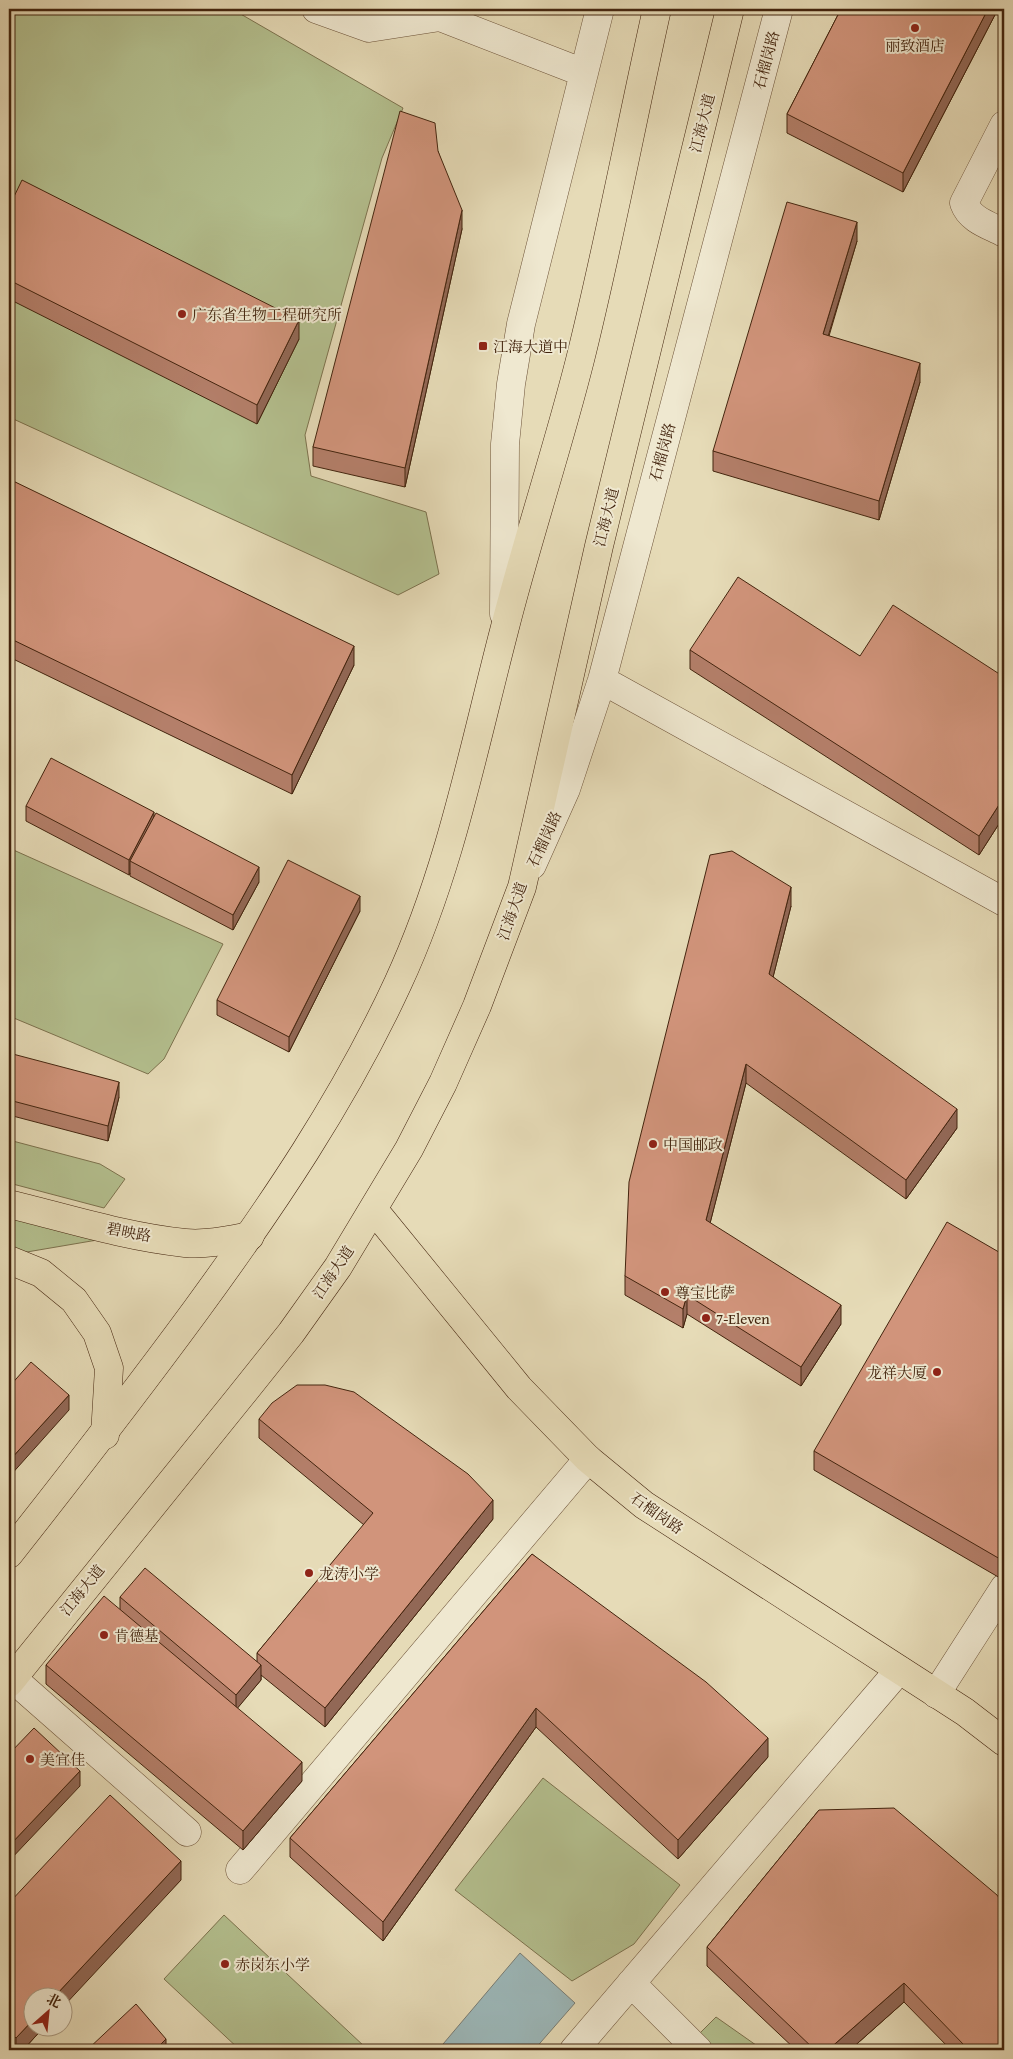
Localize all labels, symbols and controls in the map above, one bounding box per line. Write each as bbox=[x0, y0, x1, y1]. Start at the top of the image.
marker: 丽致酒店 bbox=[909, 22, 921, 34]
street label: 石榴岗路 bbox=[748, 28, 784, 92]
place label: 丽致酒店 bbox=[885, 35, 945, 56]
street label: 江海大道 bbox=[685, 91, 719, 155]
place label: 广东省生物工程研究所 bbox=[192, 304, 342, 325]
marker: 广东省生物工程研究所 bbox=[176, 308, 188, 320]
place label: 江海大道中 bbox=[493, 336, 568, 357]
marker: 江海大道中 bbox=[477, 340, 489, 352]
street label: 石榴岗路 bbox=[644, 420, 680, 484]
street label: 江海大道 bbox=[589, 485, 623, 549]
street label: 石榴岗路 bbox=[522, 807, 566, 871]
street label: 江海大道 bbox=[492, 879, 532, 943]
place label: 中国邮政 bbox=[663, 1134, 723, 1155]
marker: 中国邮政 bbox=[647, 1138, 659, 1150]
street label: 碧映路 bbox=[105, 1217, 153, 1247]
street label: 江海大道 bbox=[308, 1241, 358, 1303]
place label: 尊宝比萨 bbox=[675, 1282, 735, 1303]
marker: 尊宝比萨 bbox=[659, 1286, 671, 1298]
place label: 7-Eleven bbox=[716, 1308, 770, 1329]
marker: 7-Eleven bbox=[700, 1312, 712, 1324]
place label: 龙祥大厦 bbox=[867, 1362, 927, 1383]
marker: 龙祥大厦 bbox=[931, 1366, 943, 1378]
street label: 石榴岗路 bbox=[626, 1487, 688, 1539]
street label: 江海大道 bbox=[55, 1560, 109, 1620]
place label: 龙涛小学 bbox=[319, 1563, 379, 1584]
marker: 龙涛小学 bbox=[303, 1567, 315, 1579]
place label: 肯德基 bbox=[114, 1625, 159, 1646]
marker: 肯德基 bbox=[98, 1629, 110, 1641]
place label: 美宜佳 bbox=[40, 1749, 85, 1770]
marker: 美宜佳 bbox=[24, 1753, 36, 1765]
place label: 赤岗东小学 bbox=[235, 1954, 310, 1975]
marker: 赤岗东小学 bbox=[219, 1958, 231, 1970]
north arrow bbox=[22, 1986, 72, 2036]
text: 北 bbox=[43, 1988, 65, 2013]

